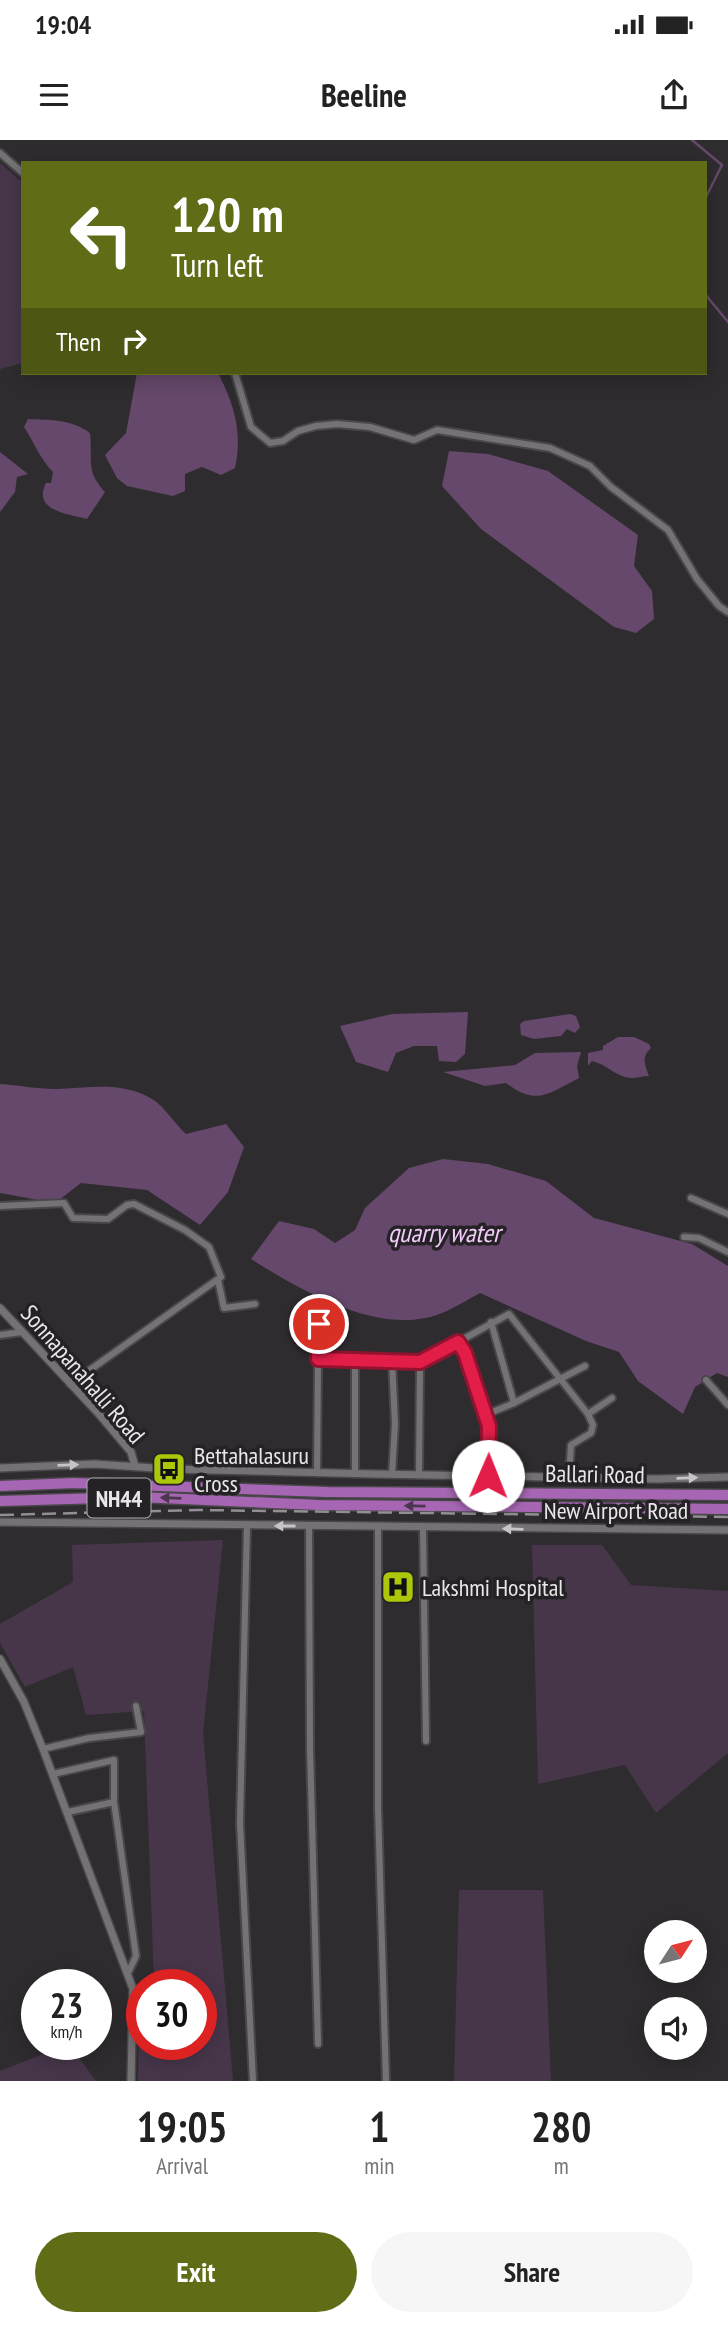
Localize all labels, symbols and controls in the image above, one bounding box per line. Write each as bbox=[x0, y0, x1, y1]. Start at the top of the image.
text: 19:04 bbox=[35, 8, 91, 41]
text: Beeline bbox=[321, 74, 407, 116]
icon: menu bbox=[35, 76, 73, 114]
icon: share bbox=[655, 76, 693, 114]
text: 120 m bbox=[171, 182, 284, 246]
icon: left bbox=[56, 189, 147, 280]
text: Turn left bbox=[171, 244, 263, 286]
icon: right bbox=[115, 322, 153, 360]
text: Then bbox=[56, 325, 101, 358]
water label: quarry water bbox=[388, 1216, 504, 1249]
pin bbox=[289, 1294, 349, 1354]
street label: Sonnapanahalli Road bbox=[14, 1298, 152, 1450]
icon: arrive bbox=[300, 1305, 338, 1343]
position arrow bbox=[451, 1439, 525, 1513]
place label: Bettahalasuru Cross bbox=[194, 1440, 309, 1499]
bus stop icon: Bettahalasuru Cross bbox=[150, 1450, 188, 1488]
street label: Ballari Road bbox=[545, 1458, 645, 1490]
one-way arrow bbox=[57, 1460, 79, 1471]
one-way arrow bbox=[677, 1473, 699, 1484]
road number: NH44 bbox=[88, 1478, 150, 1518]
one-way arrow bbox=[159, 1493, 181, 1504]
street label: New Airport Road bbox=[544, 1495, 688, 1526]
one-way arrow bbox=[404, 1500, 426, 1512]
one-way arrow bbox=[274, 1520, 296, 1532]
one-way arrow bbox=[502, 1523, 524, 1535]
hospital icon: Lakshmi Hospital bbox=[379, 1568, 417, 1606]
place label: Lakshmi Hospital bbox=[422, 1572, 564, 1603]
north arrow bbox=[644, 1920, 707, 1983]
map controls bbox=[644, 1920, 707, 2060]
speed limit sign: 30 bbox=[126, 1969, 217, 2060]
text: 23 bbox=[50, 1982, 83, 2028]
button: sound bbox=[644, 1997, 707, 2060]
text: km/h bbox=[51, 2020, 82, 2043]
text: 19:05 bbox=[137, 2099, 228, 2154]
text: 1 bbox=[369, 2099, 389, 2154]
text: 280 bbox=[531, 2099, 591, 2154]
text: Arrival bbox=[156, 2151, 208, 2180]
text: min bbox=[364, 2151, 394, 2180]
text: m bbox=[554, 2151, 569, 2180]
button: Exit bbox=[35, 2232, 357, 2312]
button: Share bbox=[371, 2232, 693, 2312]

